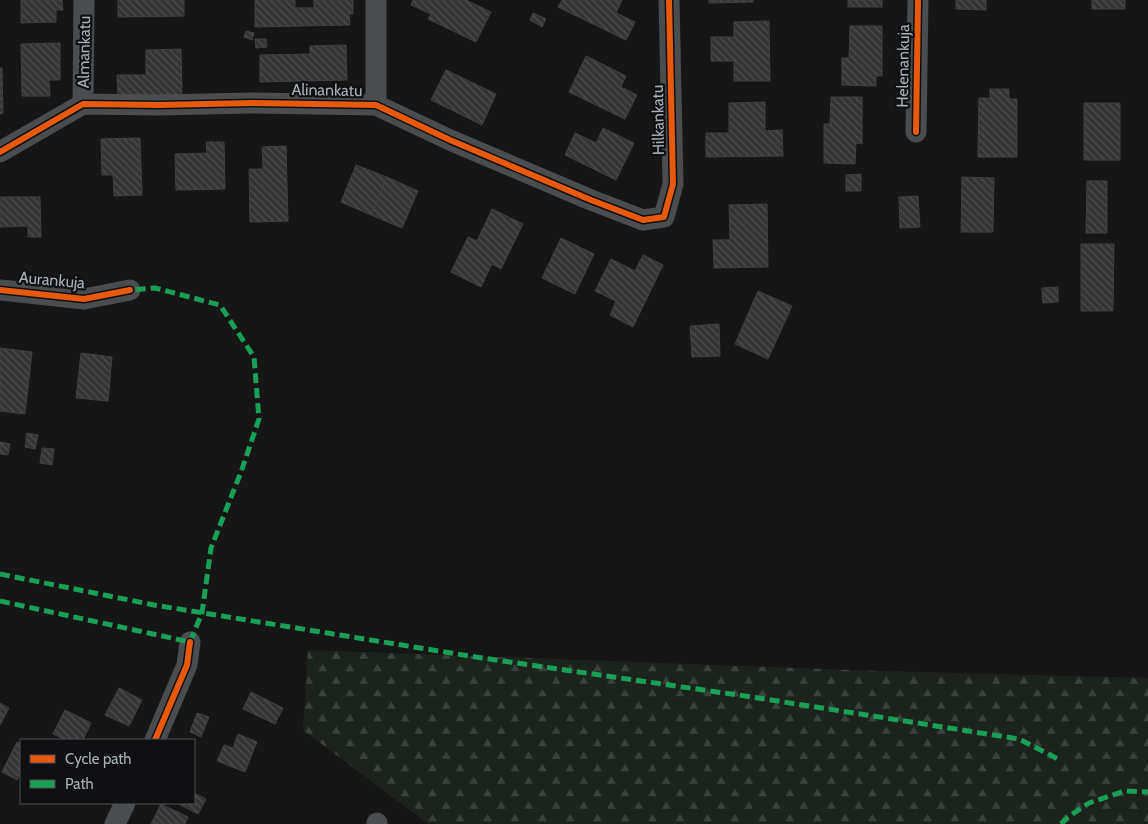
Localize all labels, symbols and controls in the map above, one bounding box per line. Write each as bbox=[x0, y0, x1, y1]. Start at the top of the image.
street label: Almankatu bbox=[74, 16, 94, 88]
street label: Helenankuja bbox=[893, 24, 913, 108]
street label: Alinankatu bbox=[291, 80, 363, 100]
street label: Hilkankatu bbox=[648, 85, 668, 155]
street label: Aurankuja bbox=[18, 268, 86, 292]
legend bbox=[20, 739, 195, 804]
text: Cycle path bbox=[65, 750, 131, 768]
text: Path bbox=[65, 775, 94, 793]

